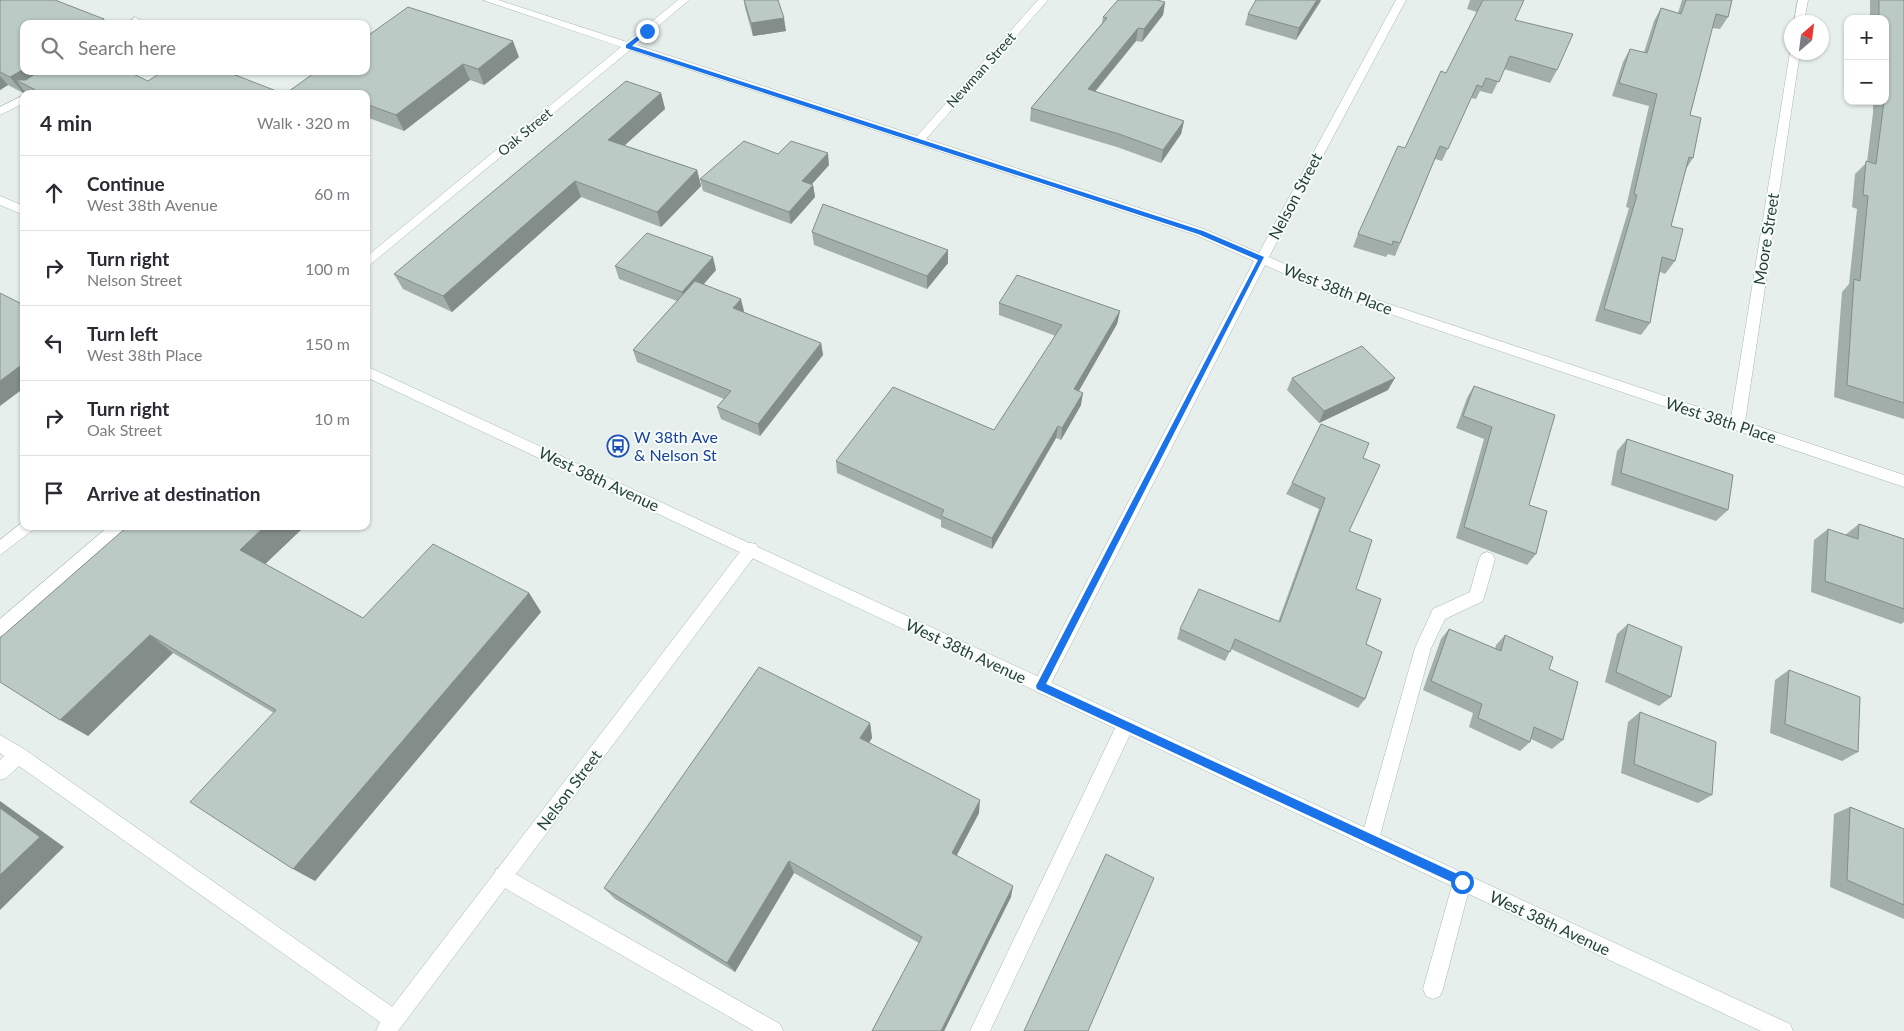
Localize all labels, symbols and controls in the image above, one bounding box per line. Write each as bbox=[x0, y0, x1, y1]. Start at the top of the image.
north arrow bbox=[1784, 15, 1829, 60]
map controls bbox=[1844, 15, 1889, 105]
button: + bbox=[1844, 15, 1889, 60]
search box bbox=[20, 20, 370, 75]
route end bbox=[636, 20, 659, 43]
street label: Newman Street bbox=[942, 28, 1019, 111]
icon: search bbox=[38, 34, 66, 62]
text: Search here bbox=[78, 36, 176, 59]
button: − bbox=[1844, 60, 1889, 105]
street label: Oak Street bbox=[494, 104, 555, 159]
text: 4 min bbox=[40, 110, 92, 135]
text: Walk · 320 m bbox=[257, 113, 350, 132]
street label: Nelson Street bbox=[1264, 149, 1325, 242]
text: Continue bbox=[87, 172, 165, 195]
icon: ahead bbox=[40, 179, 68, 207]
text: 60 m bbox=[314, 184, 350, 203]
street label: Moore Street bbox=[1749, 191, 1782, 286]
text: West 38th Avenue bbox=[87, 195, 218, 214]
text: Turn right bbox=[87, 247, 169, 270]
icon: right bbox=[40, 254, 68, 282]
text: 100 m bbox=[305, 259, 350, 278]
street label: West 38th Place bbox=[1281, 259, 1395, 318]
text: Nelson Street bbox=[87, 270, 182, 289]
text: Turn left bbox=[87, 322, 158, 345]
icon: left bbox=[40, 329, 68, 357]
text: 150 m bbox=[305, 334, 350, 353]
text: West 38th Place bbox=[87, 345, 202, 364]
street label: West 38th Place bbox=[1663, 393, 1779, 446]
text: Turn right bbox=[87, 397, 169, 420]
icon: right bbox=[40, 404, 68, 432]
text: 10 m bbox=[314, 409, 350, 428]
text: Oak Street bbox=[87, 420, 162, 439]
place label: W 38th Ave & Nelson St bbox=[634, 427, 718, 464]
bus stop icon: W 38th Ave & Nelson St bbox=[606, 434, 630, 458]
street label: West 38th Avenue bbox=[536, 442, 662, 515]
icon: arrive bbox=[40, 479, 68, 507]
text: Arrive at destination bbox=[87, 482, 260, 505]
street label: West 38th Avenue bbox=[903, 614, 1029, 687]
street label: Nelson Street bbox=[532, 746, 605, 833]
route start bbox=[1451, 871, 1474, 894]
street label: West 38th Avenue bbox=[1487, 886, 1613, 959]

